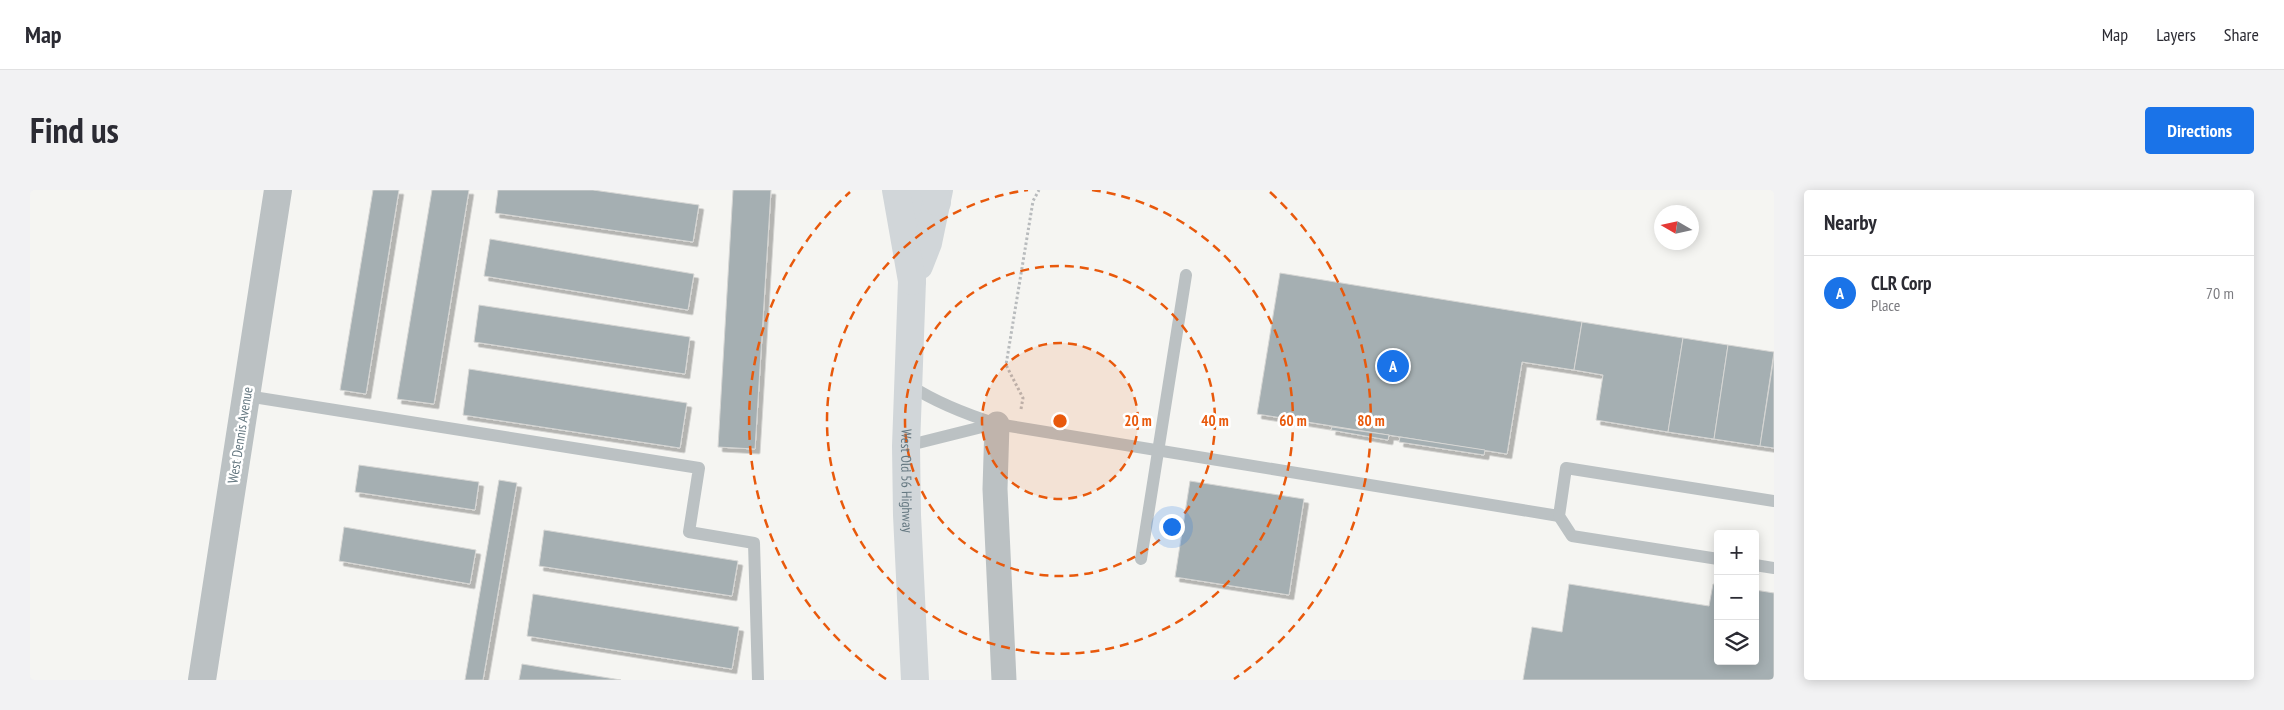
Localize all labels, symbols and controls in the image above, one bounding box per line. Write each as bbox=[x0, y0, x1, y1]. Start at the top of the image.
text: Map bbox=[25, 19, 62, 50]
text: Map bbox=[2102, 23, 2128, 46]
text: Layers bbox=[2156, 23, 2196, 46]
text: Share bbox=[2224, 23, 2259, 46]
text: Find us bbox=[30, 107, 119, 153]
button: Directions bbox=[2145, 107, 2254, 154]
north arrow bbox=[1654, 205, 1699, 250]
text: Nearby bbox=[1824, 209, 1877, 236]
text: CLR Corp bbox=[1871, 271, 1932, 295]
text: A bbox=[1836, 283, 1844, 303]
text: 70 m bbox=[2206, 283, 2234, 303]
text: Place bbox=[1871, 295, 1900, 315]
pin: A bbox=[1377, 347, 1409, 385]
street label: West Dennis Avenue bbox=[223, 385, 257, 485]
text: 20 m bbox=[1124, 411, 1152, 430]
text: 40 m bbox=[1201, 411, 1229, 430]
text: 60 m bbox=[1279, 411, 1307, 430]
text: 80 m bbox=[1357, 411, 1385, 430]
centre of rings bbox=[1051, 412, 1069, 430]
street label: West Old 56 Highway bbox=[897, 429, 917, 534]
your location bbox=[1159, 514, 1185, 540]
map controls bbox=[1714, 530, 1759, 665]
button: + bbox=[1714, 530, 1759, 575]
button: − bbox=[1714, 575, 1759, 620]
button: layers bbox=[1714, 620, 1759, 665]

